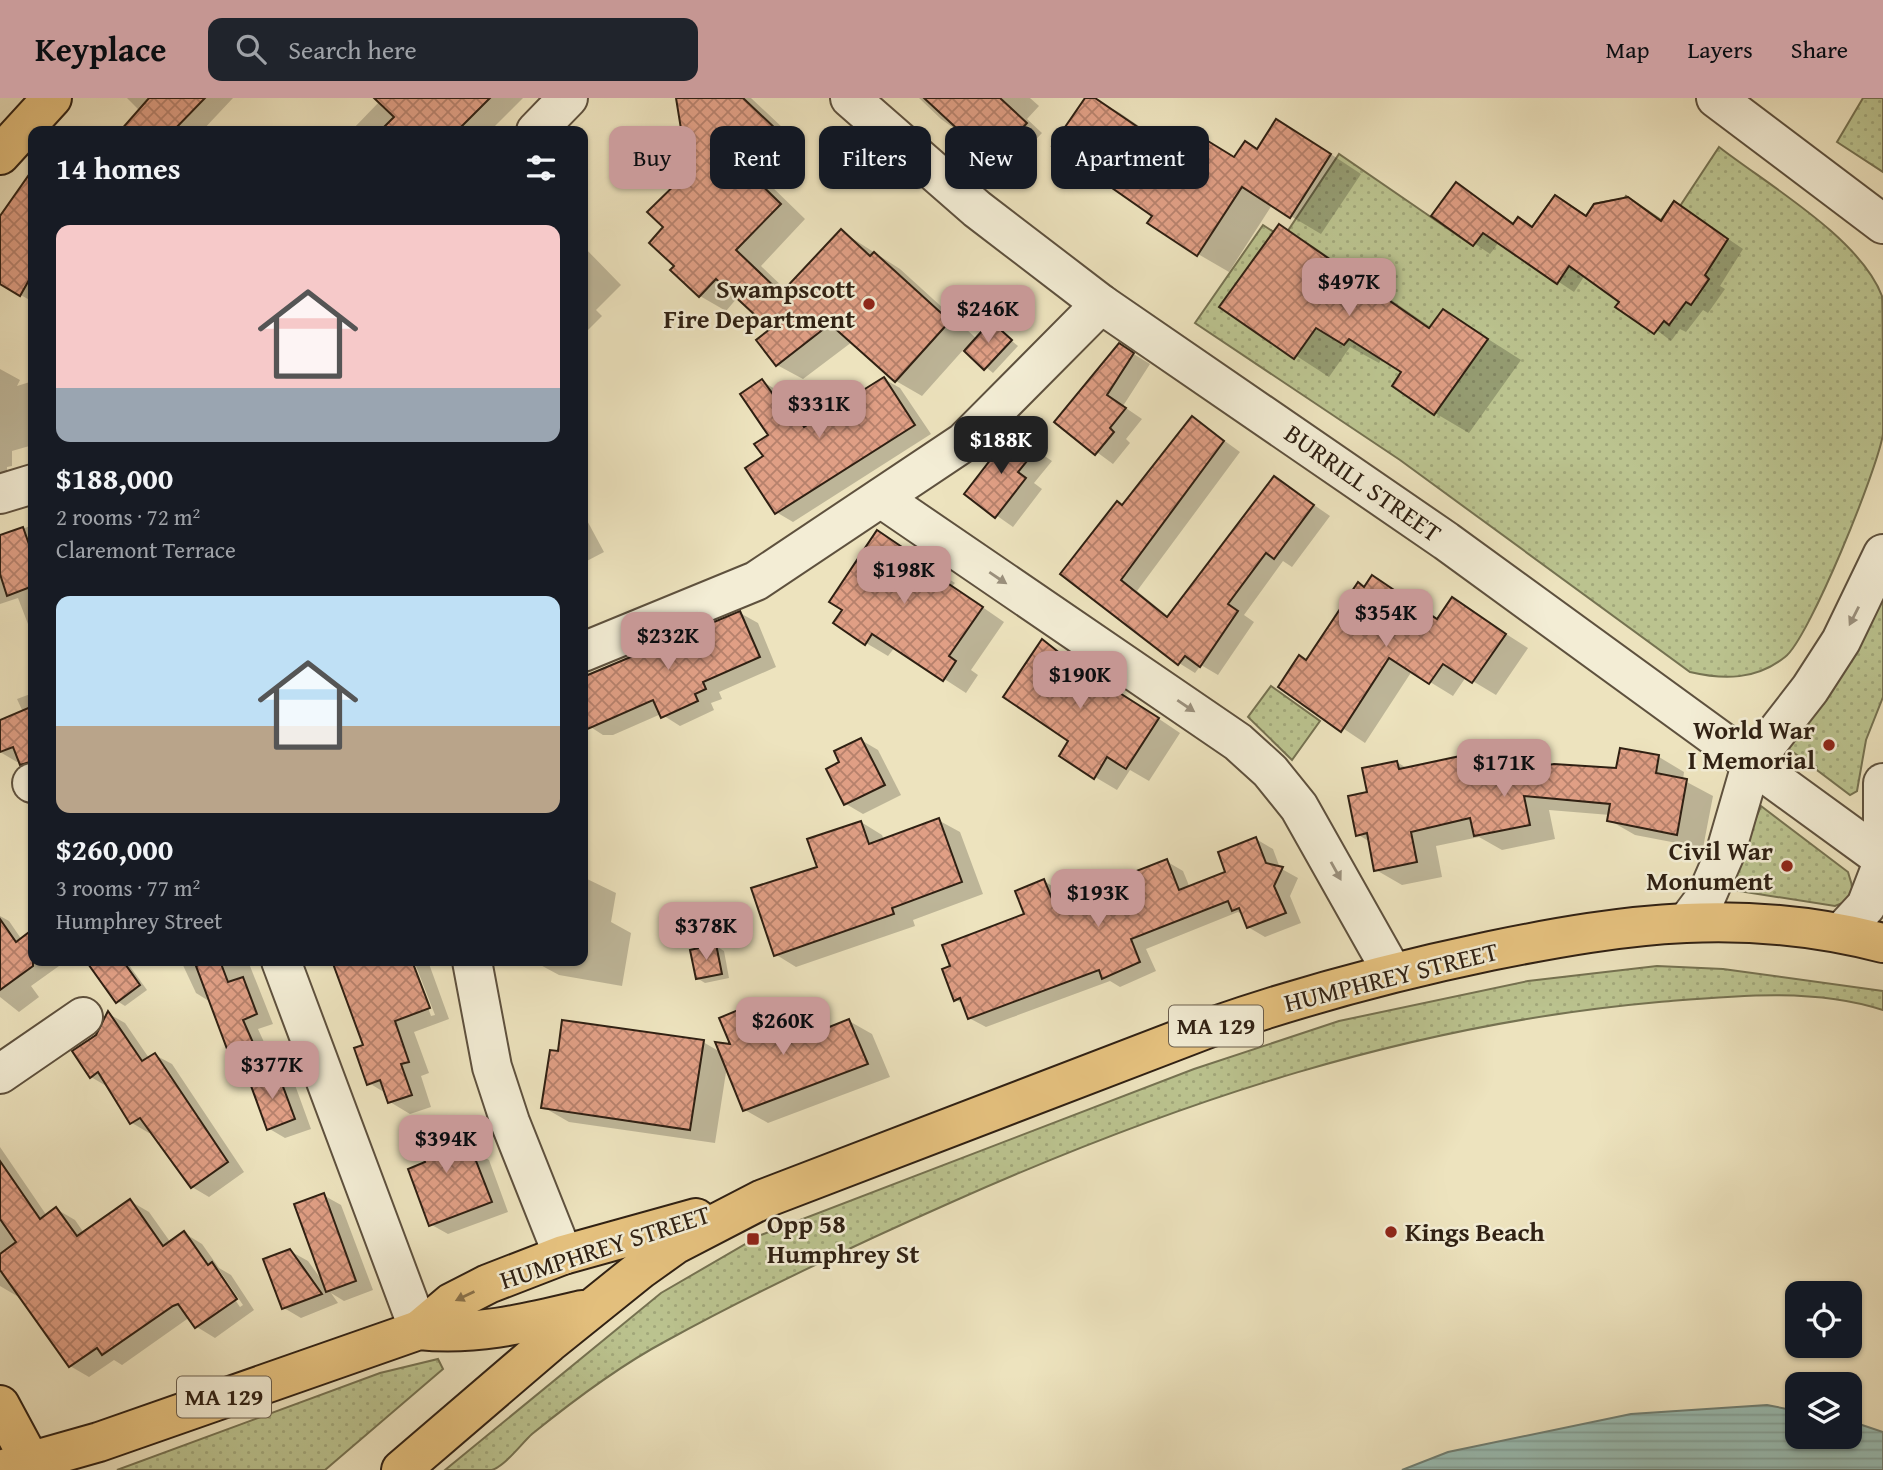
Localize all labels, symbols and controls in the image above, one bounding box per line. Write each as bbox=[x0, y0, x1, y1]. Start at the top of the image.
search box bbox=[208, 18, 698, 81]
text: Keyplace bbox=[35, 25, 166, 73]
icon: search bbox=[232, 30, 270, 68]
text: Search here bbox=[288, 30, 417, 69]
text: Map bbox=[1606, 32, 1649, 67]
text: Layers bbox=[1687, 32, 1753, 67]
text: Share bbox=[1791, 32, 1848, 67]
chip: Buy bbox=[609, 126, 696, 189]
chip: Rent bbox=[710, 126, 805, 189]
chip: Filters bbox=[819, 126, 931, 189]
chip: New bbox=[945, 126, 1037, 189]
chip: Apartment bbox=[1051, 126, 1209, 189]
text: 14 homes bbox=[56, 146, 181, 190]
icon: filters bbox=[522, 149, 560, 187]
pin: $497K bbox=[1300, 258, 1398, 318]
text: $497K bbox=[1318, 264, 1380, 297]
place label: Swampscott Fire Department bbox=[664, 269, 855, 338]
icon: home bbox=[245, 271, 371, 397]
pin: $246K bbox=[939, 286, 1037, 345]
text: $246K bbox=[957, 291, 1019, 324]
marker: Swampscott Fire Department bbox=[861, 296, 877, 312]
pin: $331K bbox=[770, 380, 868, 440]
text: $331K bbox=[788, 386, 850, 419]
street label: BURRILL STREET bbox=[1277, 414, 1450, 552]
pin: $188K bbox=[952, 416, 1050, 476]
text: $188K bbox=[970, 422, 1032, 455]
text: $188,000 bbox=[56, 456, 173, 500]
text: 2 rooms · 72 m² bbox=[56, 500, 200, 533]
text: Claremont Terrace bbox=[56, 533, 236, 566]
pin: $198K bbox=[855, 546, 953, 606]
text: $198K bbox=[873, 552, 935, 585]
one-way arrow bbox=[988, 571, 1008, 584]
pin: $354K bbox=[1337, 589, 1435, 649]
text: $354K bbox=[1355, 595, 1417, 628]
one-way arrow bbox=[1848, 606, 1859, 626]
pin: $232K bbox=[619, 612, 717, 672]
text: $232K bbox=[637, 618, 699, 651]
icon: home bbox=[245, 642, 371, 768]
pin: $190K bbox=[1031, 652, 1129, 711]
text: $190K bbox=[1049, 657, 1111, 690]
one-way arrow bbox=[1177, 699, 1195, 713]
place label: World War I Memorial bbox=[1688, 710, 1815, 779]
marker: World War I Memorial bbox=[1821, 737, 1837, 753]
pin: $171K bbox=[1455, 740, 1553, 799]
text: $171K bbox=[1473, 745, 1535, 778]
text: $260,000 bbox=[56, 827, 173, 871]
place label: Civil War Monument bbox=[1646, 831, 1773, 900]
marker: Civil War Monument bbox=[1779, 858, 1795, 874]
one-way arrow bbox=[1330, 862, 1342, 881]
pin: $193K bbox=[1049, 870, 1147, 929]
text: 3 rooms · 77 m² bbox=[56, 871, 200, 904]
text: $193K bbox=[1067, 875, 1129, 908]
pin: $378K bbox=[657, 902, 755, 962]
text: Humphrey Street bbox=[56, 904, 222, 937]
text: $378K bbox=[675, 908, 737, 941]
street label: HUMPHREY STREET bbox=[1280, 931, 1502, 1022]
pin: $260K bbox=[734, 998, 832, 1057]
text: $260K bbox=[752, 1003, 814, 1036]
road number: MA 129 bbox=[1169, 1006, 1263, 1046]
pin: $377K bbox=[223, 1042, 321, 1101]
text: $377K bbox=[241, 1047, 303, 1080]
pin: $394K bbox=[397, 1116, 495, 1175]
text: $394K bbox=[415, 1121, 477, 1154]
street label: HUMPHREY STREET bbox=[494, 1194, 716, 1299]
place label: Opp 58 Humphrey St bbox=[767, 1204, 919, 1273]
place label: Kings Beach bbox=[1405, 1212, 1545, 1251]
marker: Kings Beach bbox=[1383, 1224, 1399, 1240]
marker: Opp 58 Humphrey St bbox=[745, 1231, 761, 1247]
map controls bbox=[1785, 1281, 1862, 1449]
button: locate bbox=[1785, 1281, 1862, 1358]
one-way arrow bbox=[455, 1290, 475, 1301]
button: layers bbox=[1785, 1372, 1862, 1449]
road number: MA 129 bbox=[177, 1377, 271, 1418]

